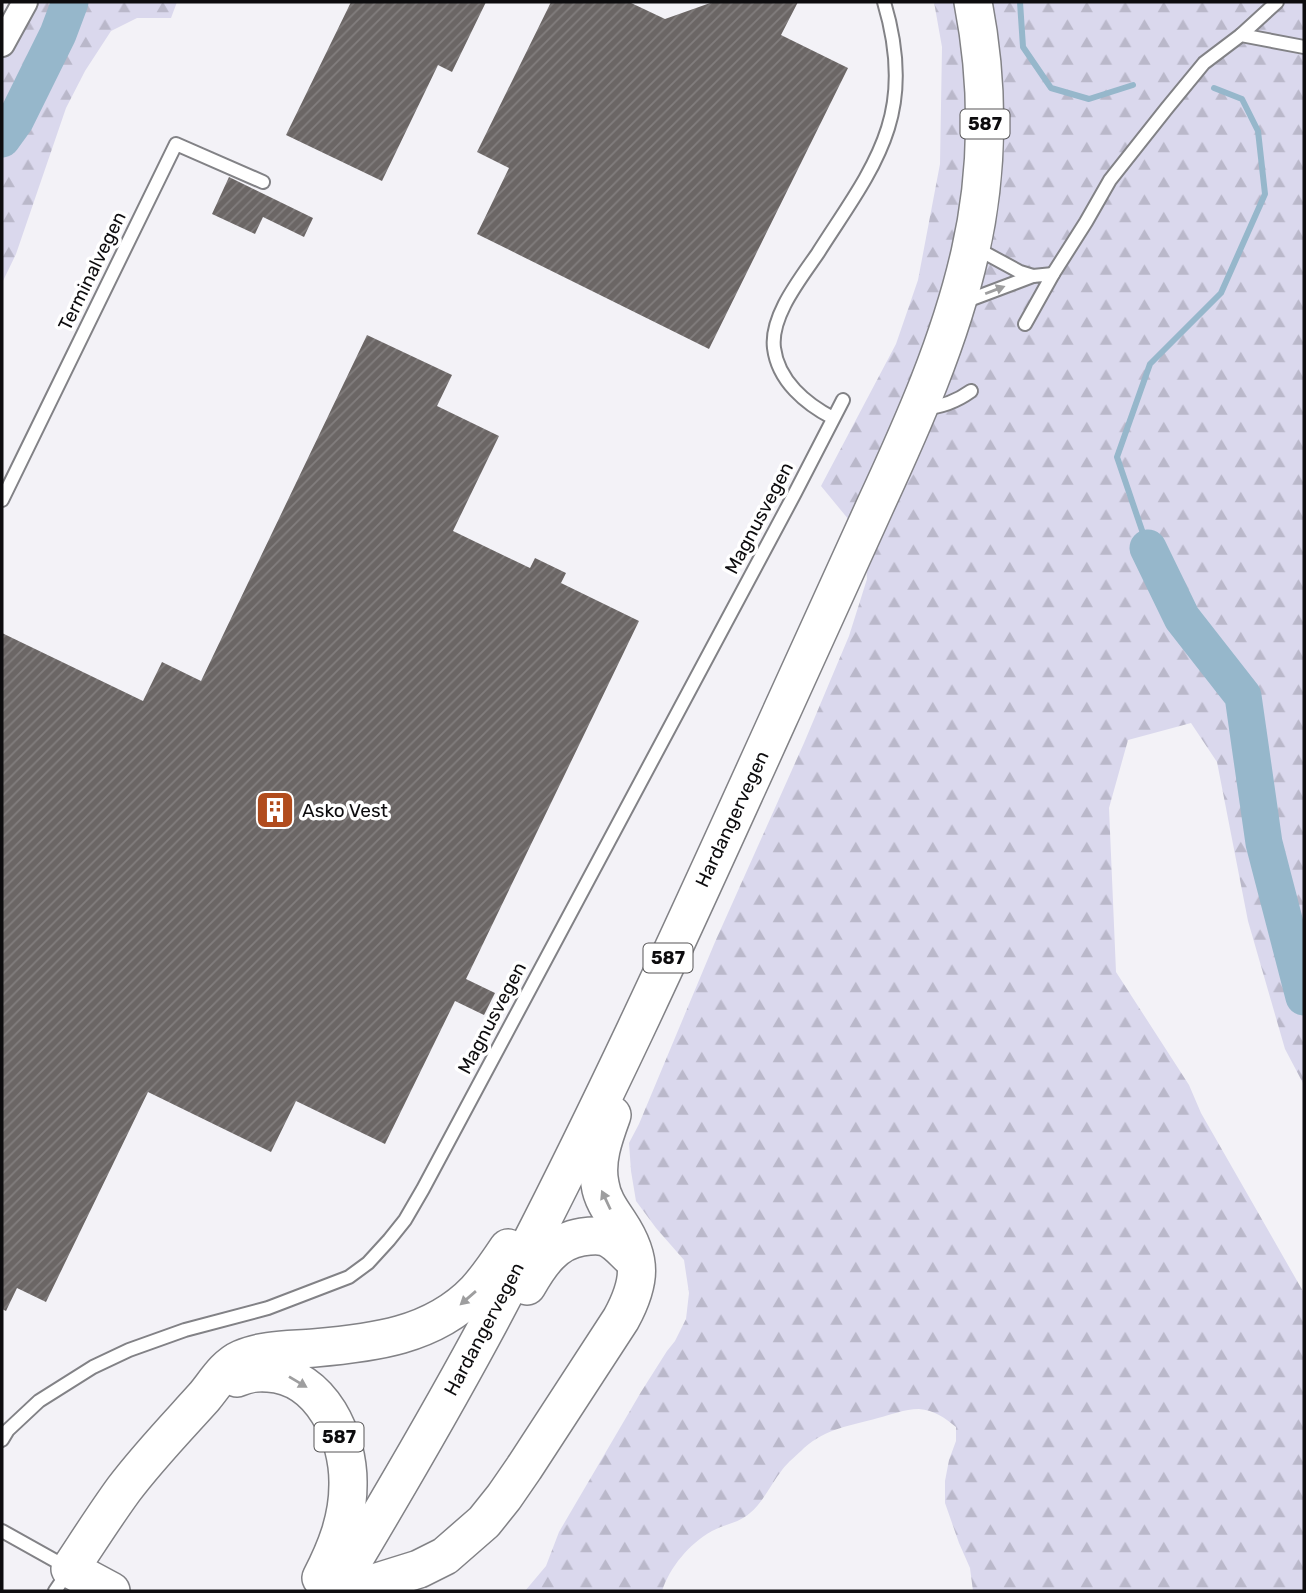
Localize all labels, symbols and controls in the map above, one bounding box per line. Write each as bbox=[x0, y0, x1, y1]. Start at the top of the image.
road number: 587 bbox=[960, 110, 1010, 139]
street label: Terminalvegen bbox=[53, 208, 131, 334]
one-way arrow bbox=[984, 284, 1005, 295]
street label: Magnusvegen bbox=[720, 458, 798, 578]
street label: Hardangervegen bbox=[690, 747, 774, 891]
building icon: Asko Vest bbox=[254, 789, 296, 831]
place label: Asko Vest bbox=[302, 799, 389, 822]
road number: 587 bbox=[644, 944, 692, 973]
street label: Magnusvegen bbox=[453, 958, 531, 1078]
one-way arrow bbox=[600, 1190, 612, 1210]
street label: Hardangervegen bbox=[439, 1258, 529, 1400]
one-way arrow bbox=[459, 1290, 477, 1306]
one-way arrow bbox=[288, 1376, 307, 1388]
road number: 587 bbox=[314, 1422, 364, 1452]

